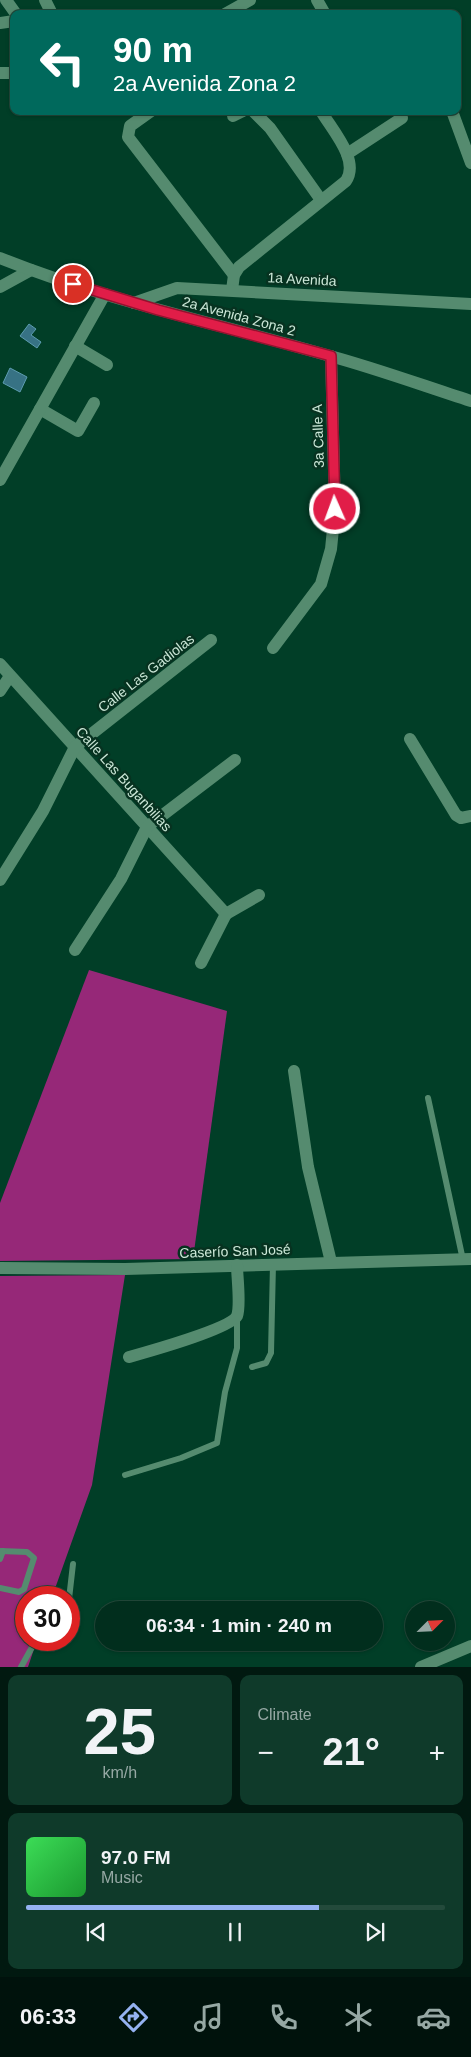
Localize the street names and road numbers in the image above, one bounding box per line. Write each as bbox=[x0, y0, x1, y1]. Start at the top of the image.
street label: 1a Avenida bbox=[267, 269, 337, 289]
street label: 2a Avenida Zona 2 bbox=[181, 293, 298, 339]
street label: 3a Calle A bbox=[309, 403, 327, 468]
street label: Calle Las Gadiolas bbox=[95, 631, 197, 715]
street label: Calle Las Buganbilias bbox=[73, 724, 175, 834]
street label: Caserío San José bbox=[179, 1241, 291, 1261]

